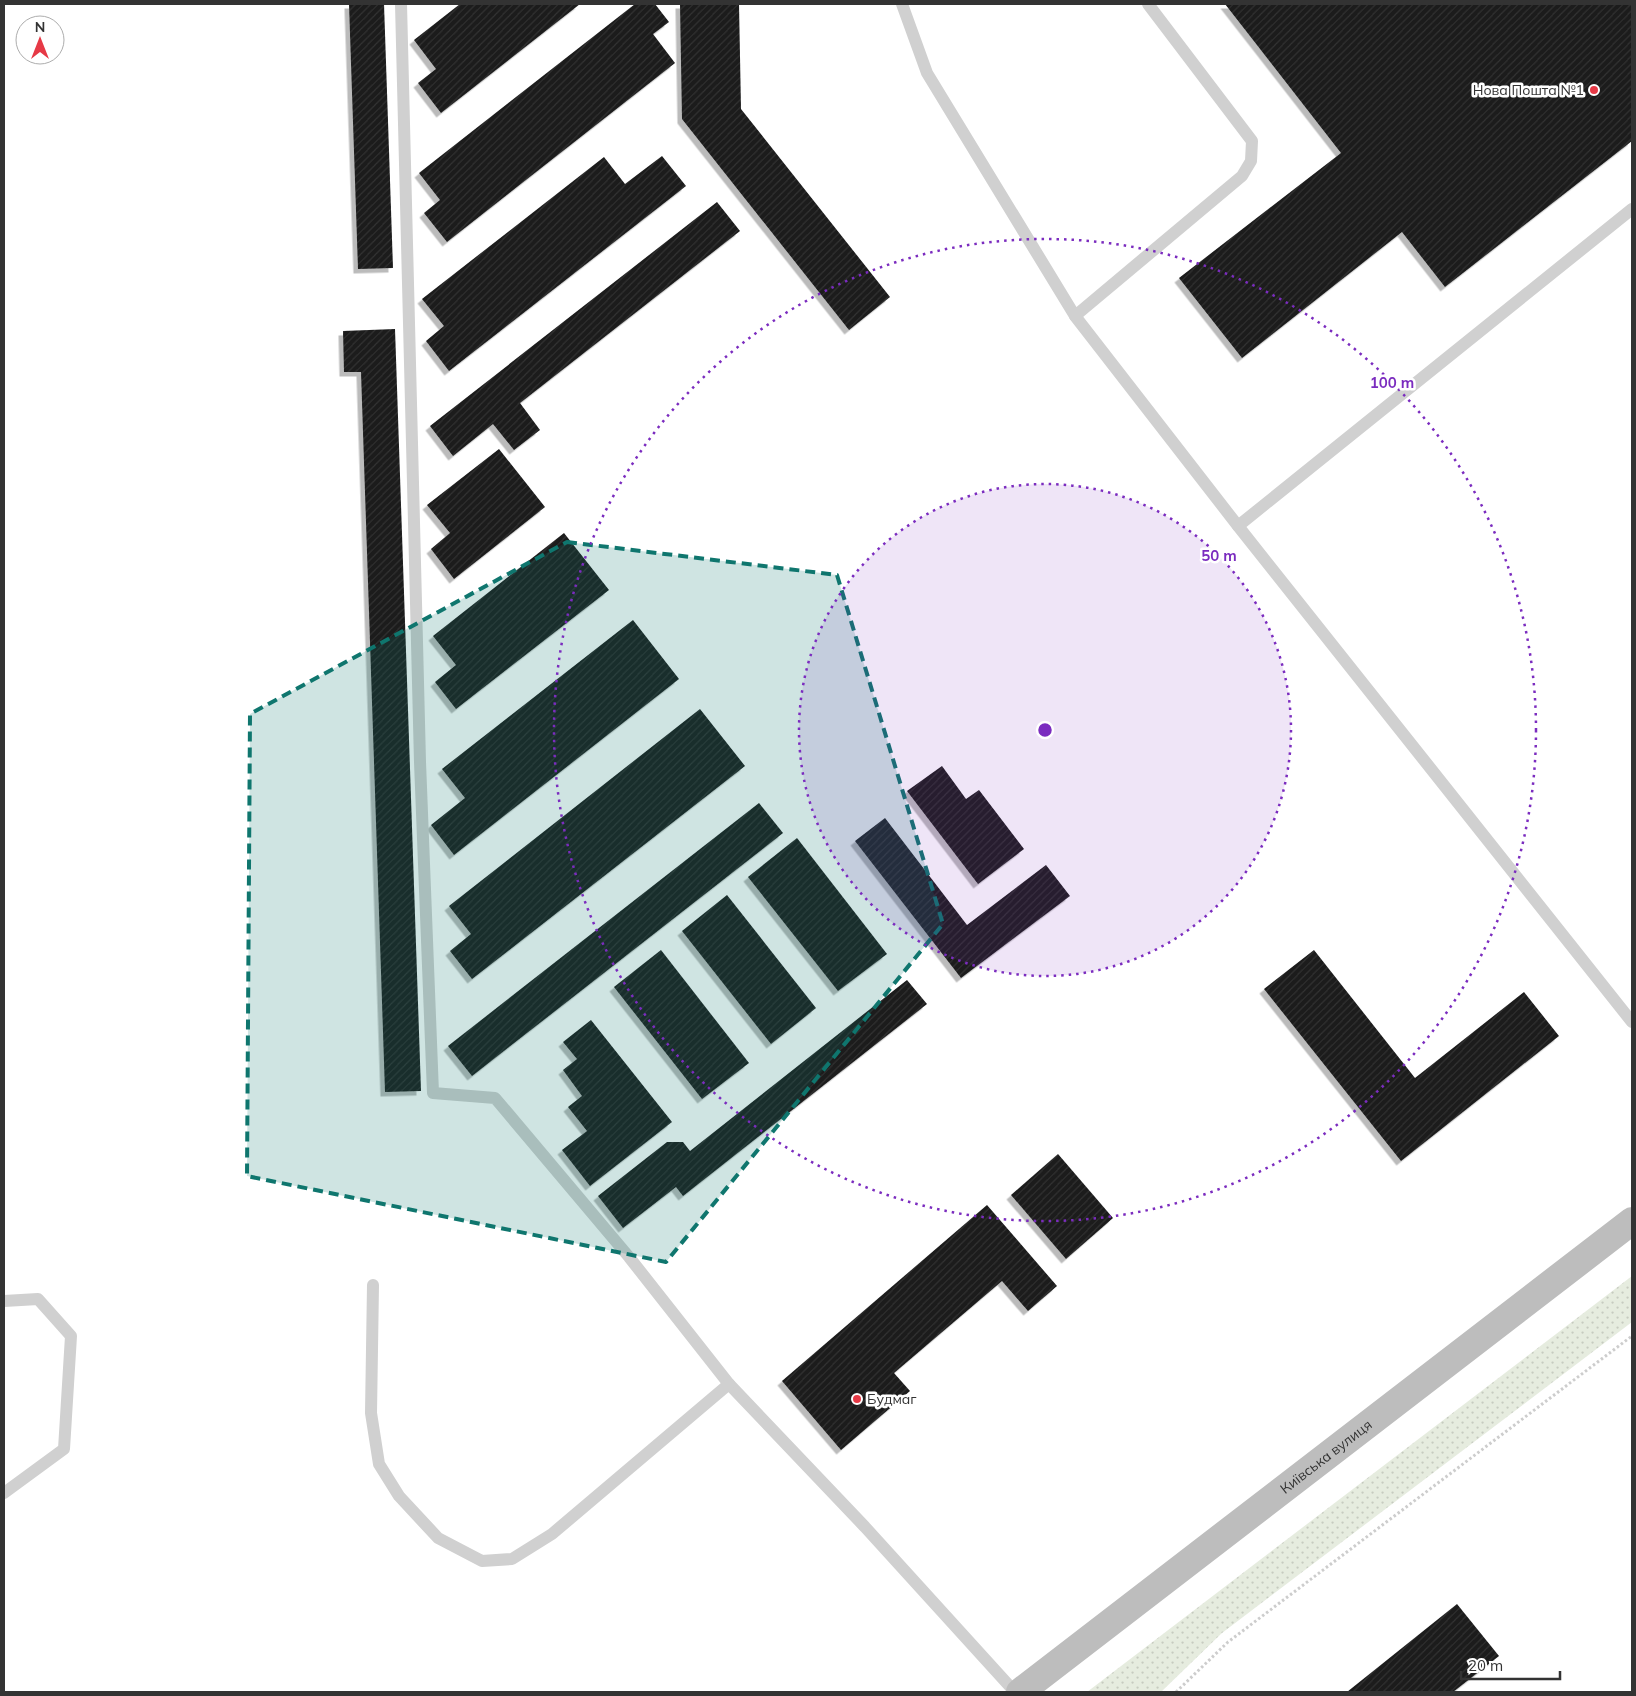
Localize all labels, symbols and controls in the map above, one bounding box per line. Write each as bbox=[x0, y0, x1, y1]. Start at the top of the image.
north arrow bbox=[15, 15, 65, 65]
text: N bbox=[35, 18, 45, 36]
place label: Нова Пошта №1 bbox=[1473, 81, 1584, 99]
marker: Нова Пошта №1 bbox=[1588, 84, 1600, 96]
text: 100 m bbox=[1370, 373, 1414, 392]
text: 50 m bbox=[1201, 546, 1237, 565]
centre of rings bbox=[1036, 721, 1054, 739]
place label: Будмаг bbox=[867, 1390, 917, 1408]
marker: Будмаг bbox=[851, 1393, 863, 1405]
street label: Київська вулиця bbox=[1276, 1416, 1375, 1498]
scale bar bbox=[1461, 1648, 1560, 1680]
text: 20 m bbox=[1468, 1656, 1503, 1675]

